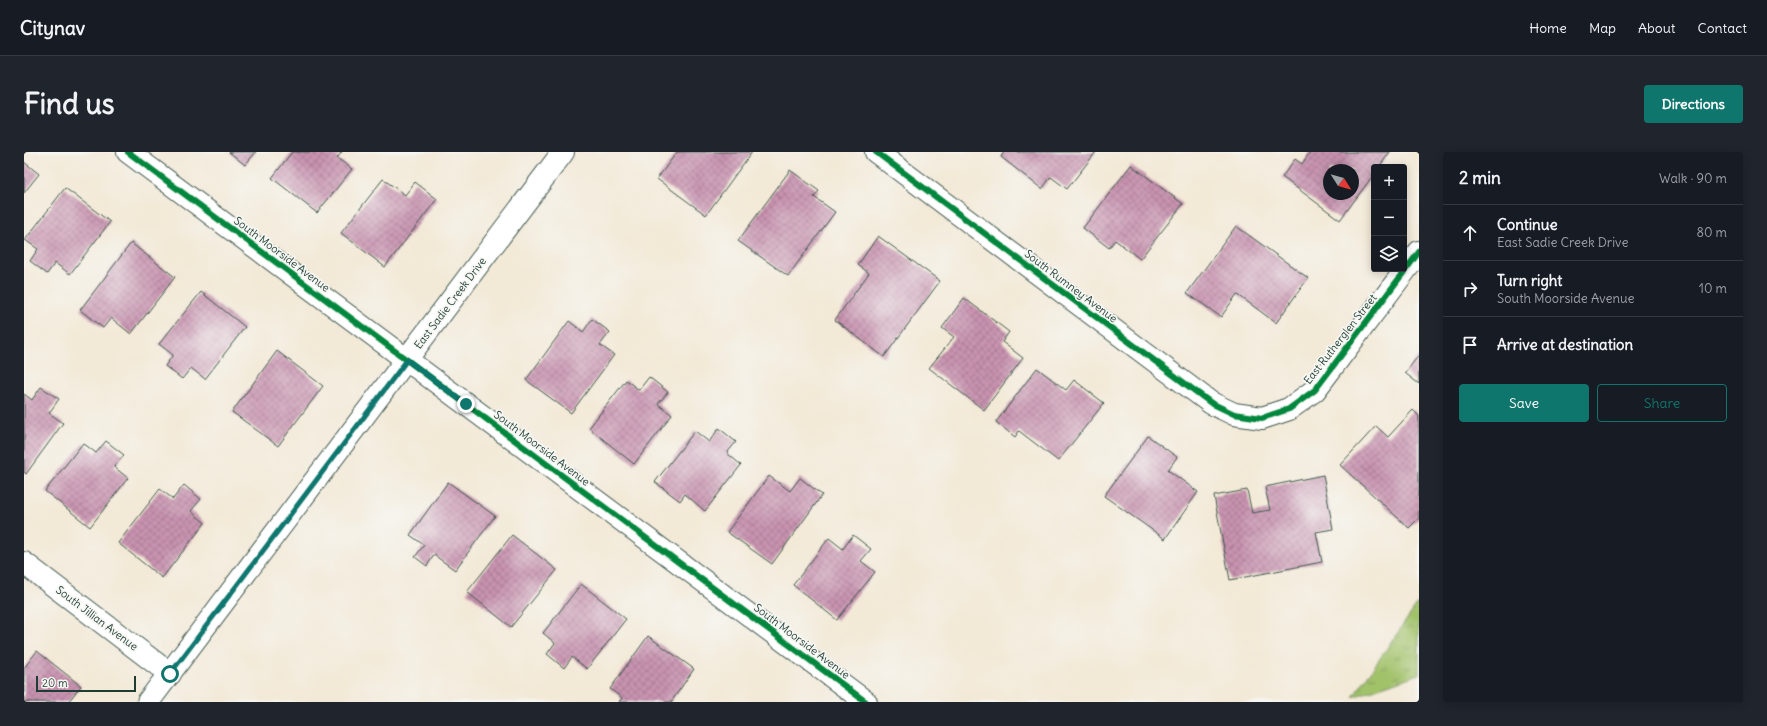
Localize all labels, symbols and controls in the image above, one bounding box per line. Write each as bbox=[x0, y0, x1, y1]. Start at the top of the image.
text: Citynav bbox=[20, 16, 85, 40]
text: Home bbox=[1529, 19, 1567, 37]
text: Map bbox=[1589, 19, 1616, 37]
text: About bbox=[1638, 19, 1676, 37]
text: Contact bbox=[1698, 19, 1747, 37]
button: Directions bbox=[1644, 85, 1743, 123]
text: Find us bbox=[24, 86, 115, 122]
north arrow bbox=[1323, 164, 1359, 200]
map controls bbox=[1371, 164, 1407, 272]
button: + bbox=[1371, 164, 1407, 200]
text: 2 min bbox=[1459, 167, 1501, 189]
text: Walk · 90 m bbox=[1659, 170, 1727, 187]
button: − bbox=[1371, 200, 1407, 236]
street label: South Moorside Avenue bbox=[231, 213, 333, 295]
text: Continue bbox=[1497, 215, 1558, 234]
icon: ahead bbox=[1459, 222, 1481, 244]
text: 80 m bbox=[1696, 224, 1727, 241]
text: East Sadie Creek Drive bbox=[1497, 234, 1628, 251]
button: layers bbox=[1371, 236, 1407, 272]
street label: South Rumney Avenue bbox=[1022, 247, 1120, 325]
street label: East Sadie Creek Drive bbox=[411, 254, 489, 352]
text: Turn right bbox=[1497, 271, 1562, 290]
icon: right bbox=[1459, 278, 1481, 300]
text: 10 m bbox=[1699, 280, 1727, 297]
text: South Moorside Avenue bbox=[1497, 290, 1635, 307]
street label: East Rutherglen Street bbox=[1300, 291, 1380, 387]
icon: arrive bbox=[1459, 334, 1481, 356]
text: Arrive at destination bbox=[1497, 335, 1633, 354]
button: Save bbox=[1459, 384, 1589, 422]
button: Share bbox=[1597, 384, 1727, 422]
route end bbox=[457, 395, 475, 413]
street label: South Moorside Avenue bbox=[491, 407, 593, 489]
street label: South Jillian Avenue bbox=[53, 583, 141, 653]
street label: South Moorside Avenue bbox=[751, 600, 853, 682]
route start bbox=[161, 665, 179, 683]
scale bar bbox=[36, 674, 136, 693]
text: 20 m bbox=[42, 676, 68, 690]

